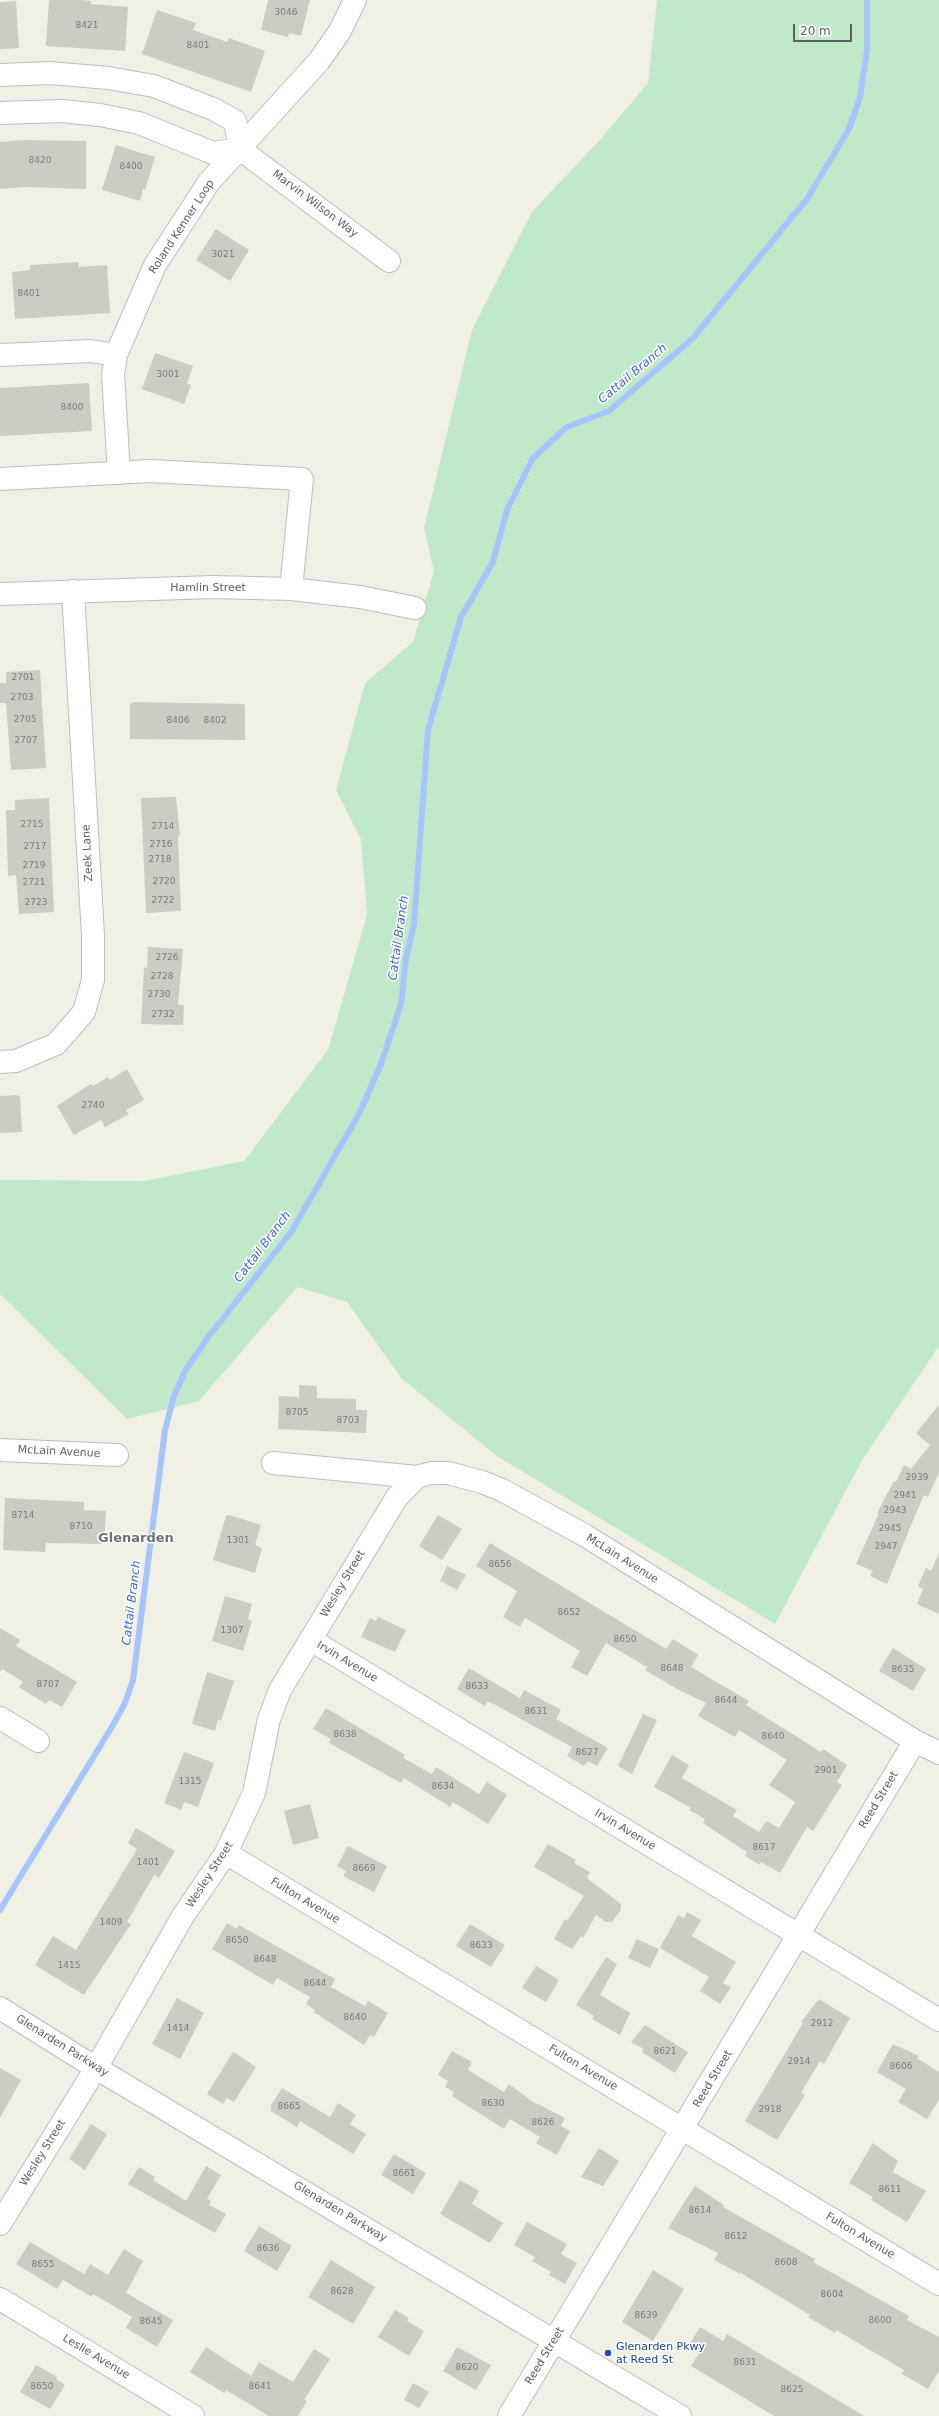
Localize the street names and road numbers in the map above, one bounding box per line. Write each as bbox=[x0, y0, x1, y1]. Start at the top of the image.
street label: Marvin Wilson Way bbox=[270, 167, 360, 241]
street label: Roland Kenner Loop bbox=[147, 177, 217, 277]
street label: Hamlin Street bbox=[170, 581, 246, 595]
street label: Zeek Lane bbox=[80, 824, 96, 882]
street label: McLain Avenue bbox=[17, 1443, 101, 1461]
street label: McLain Avenue bbox=[583, 1531, 661, 1587]
street label: Wesley Street bbox=[318, 1548, 368, 1620]
street label: Irvin Avenue bbox=[314, 1639, 380, 1685]
street label: Reed Street bbox=[857, 1769, 901, 1831]
street label: Irvin Avenue bbox=[592, 1807, 658, 1853]
street label: Wesley Street bbox=[184, 1840, 236, 1910]
street label: Fulton Avenue bbox=[268, 1875, 342, 1927]
street label: Glenarden Parkway bbox=[13, 2012, 111, 2080]
street label: Fulton Avenue bbox=[546, 2042, 620, 2094]
street label: Reed Street bbox=[691, 2048, 735, 2110]
street label: Wesley Street bbox=[17, 2117, 69, 2189]
street label: Glenarden Parkway bbox=[291, 2179, 389, 2245]
street label: Fulton Avenue bbox=[823, 2210, 897, 2262]
street label: Reed Street bbox=[523, 2325, 567, 2387]
street label: Leslie Avenue bbox=[60, 2332, 132, 2382]

